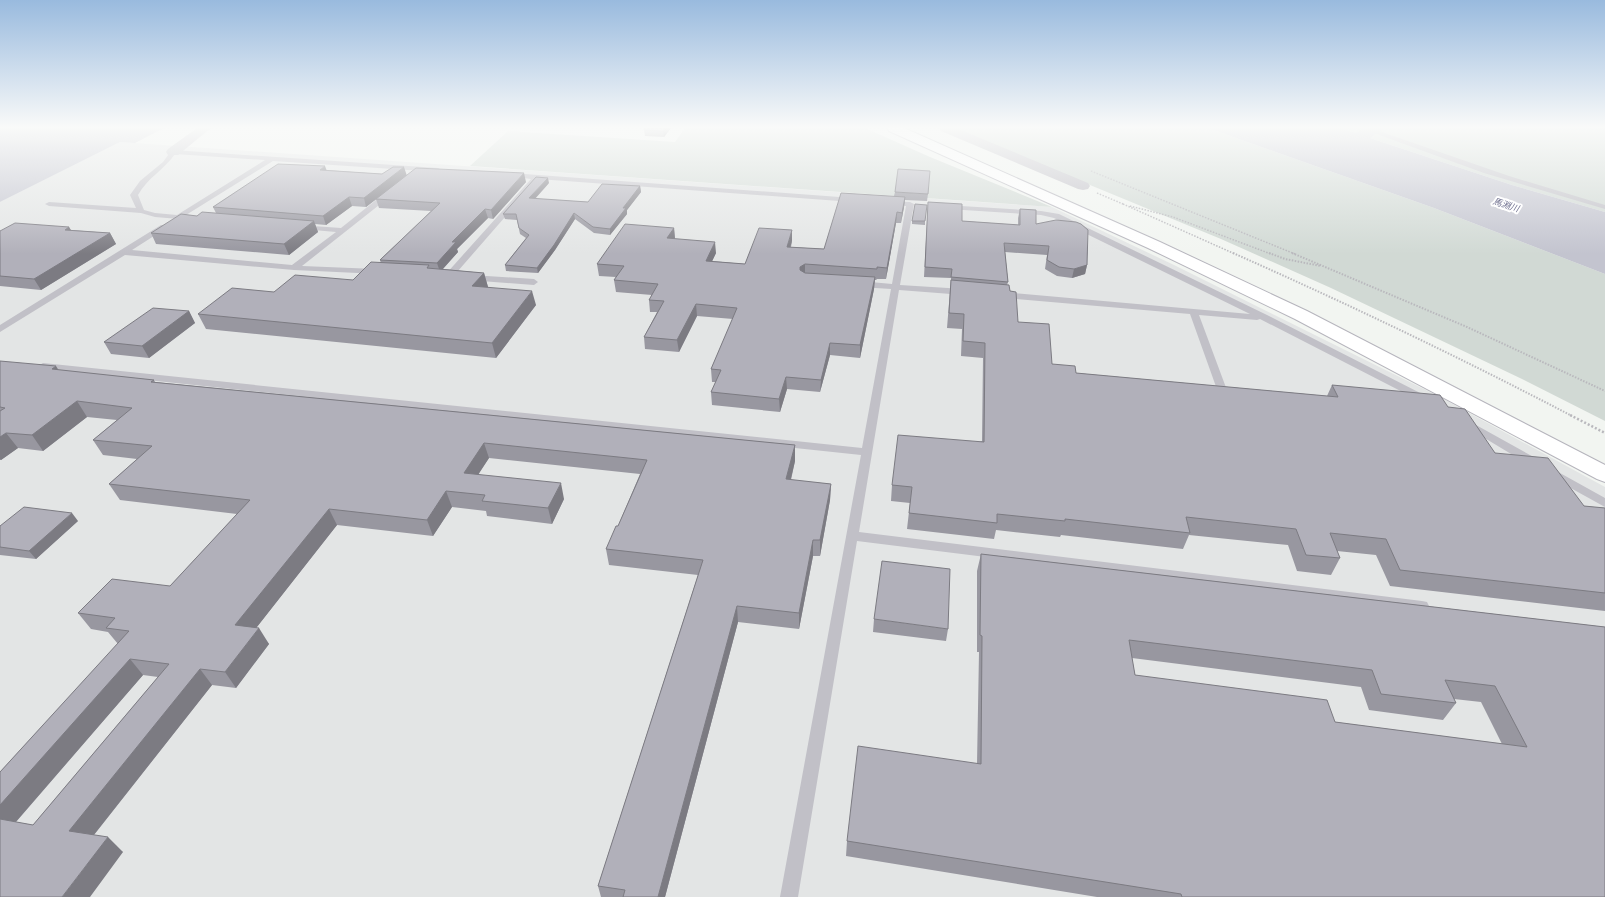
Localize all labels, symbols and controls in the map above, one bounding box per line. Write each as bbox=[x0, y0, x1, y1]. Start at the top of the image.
water label: 馬淵川 bbox=[1491, 196, 1521, 215]

